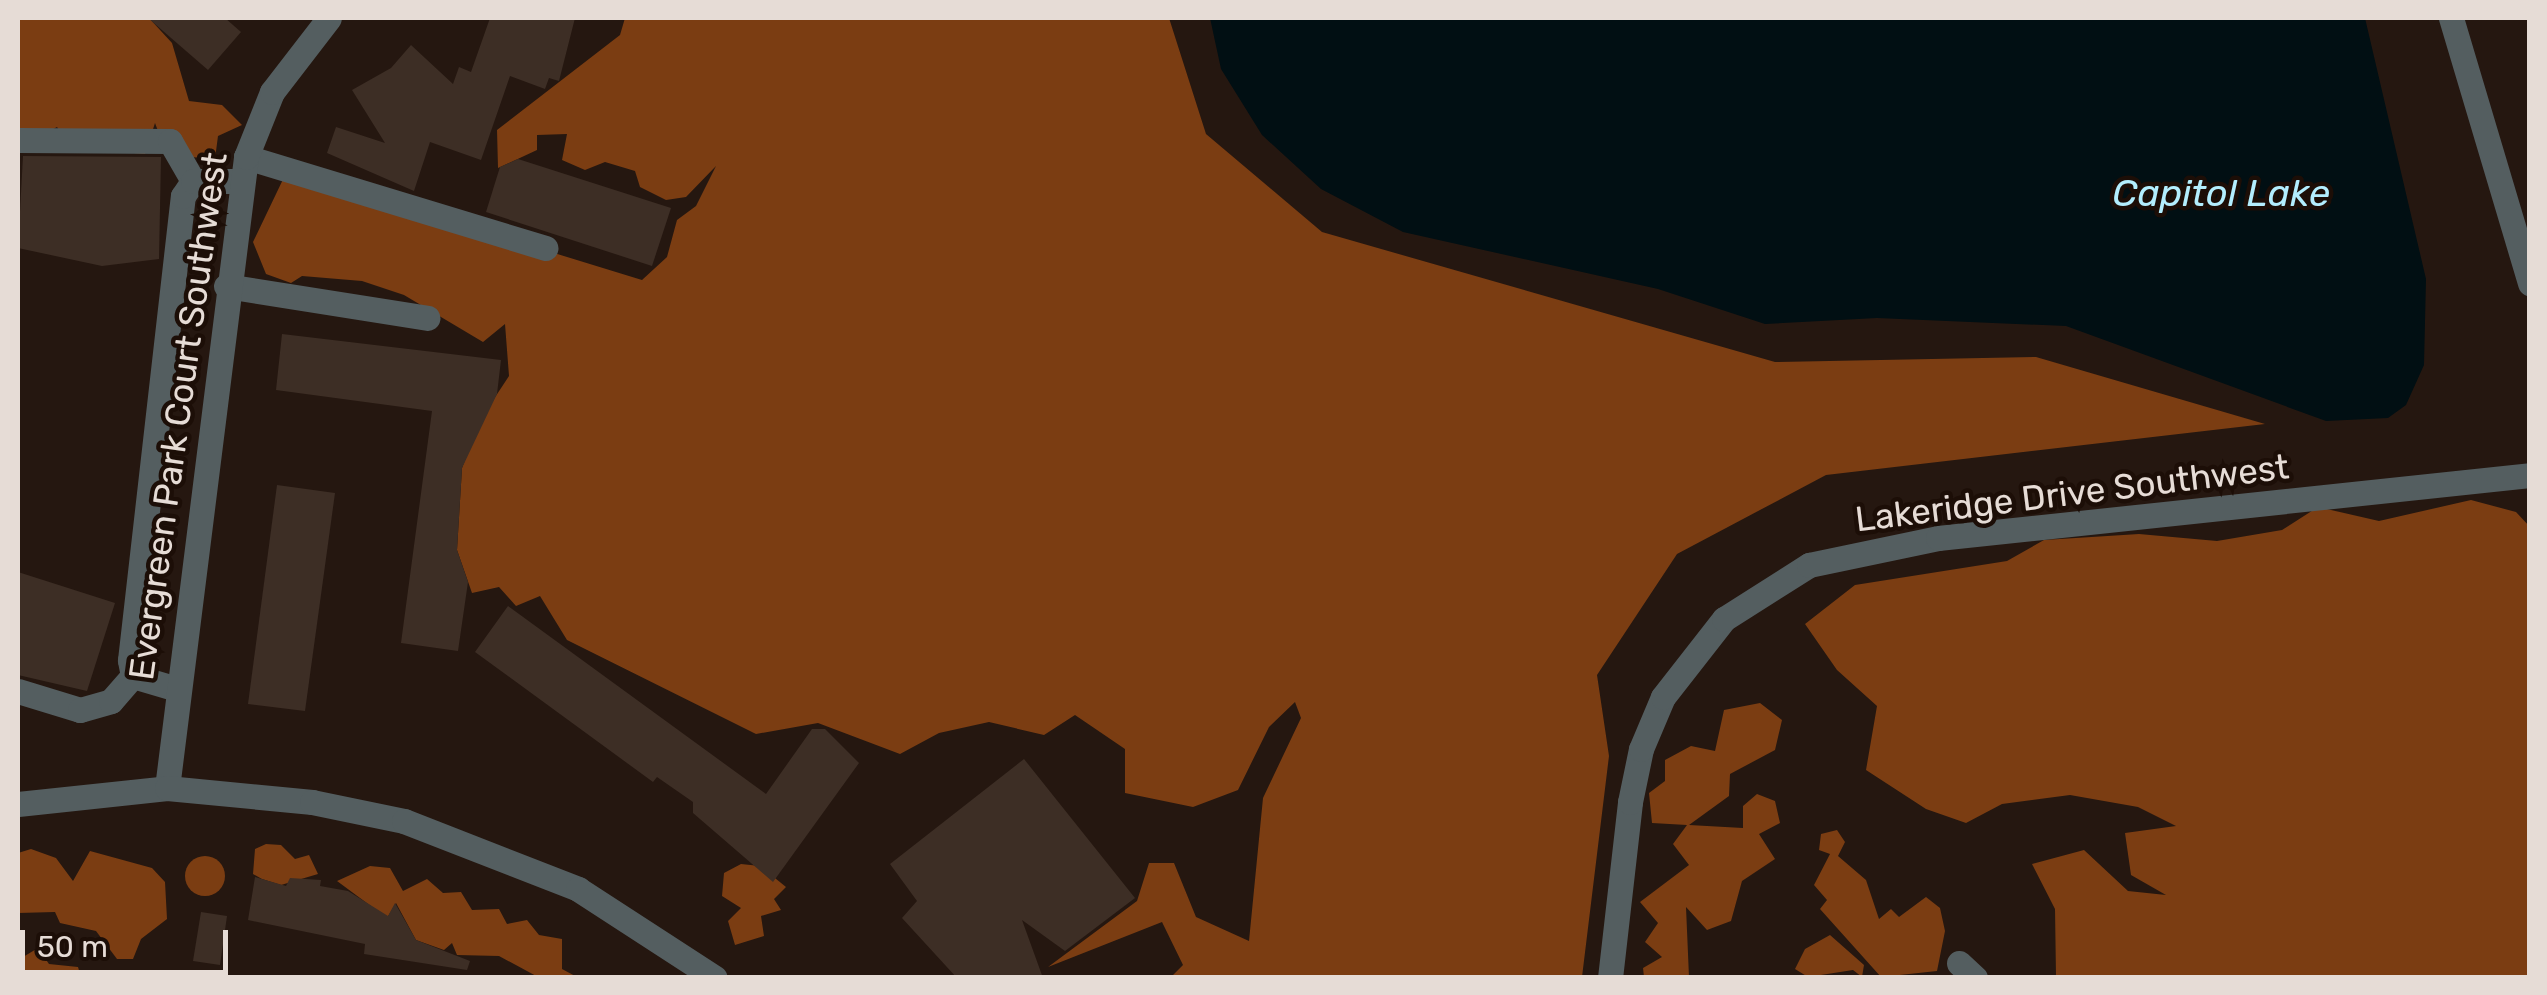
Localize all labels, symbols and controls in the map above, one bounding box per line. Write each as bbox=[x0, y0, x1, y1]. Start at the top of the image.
street label: Evergreen Park Court Southwest bbox=[120, 149, 236, 683]
water label: Capitol Lake bbox=[2112, 171, 2330, 217]
street label: Lakeridge Drive Southwest bbox=[1853, 446, 2291, 540]
scale bar bbox=[25, 910, 232, 972]
text: 50 m bbox=[37, 929, 108, 965]

